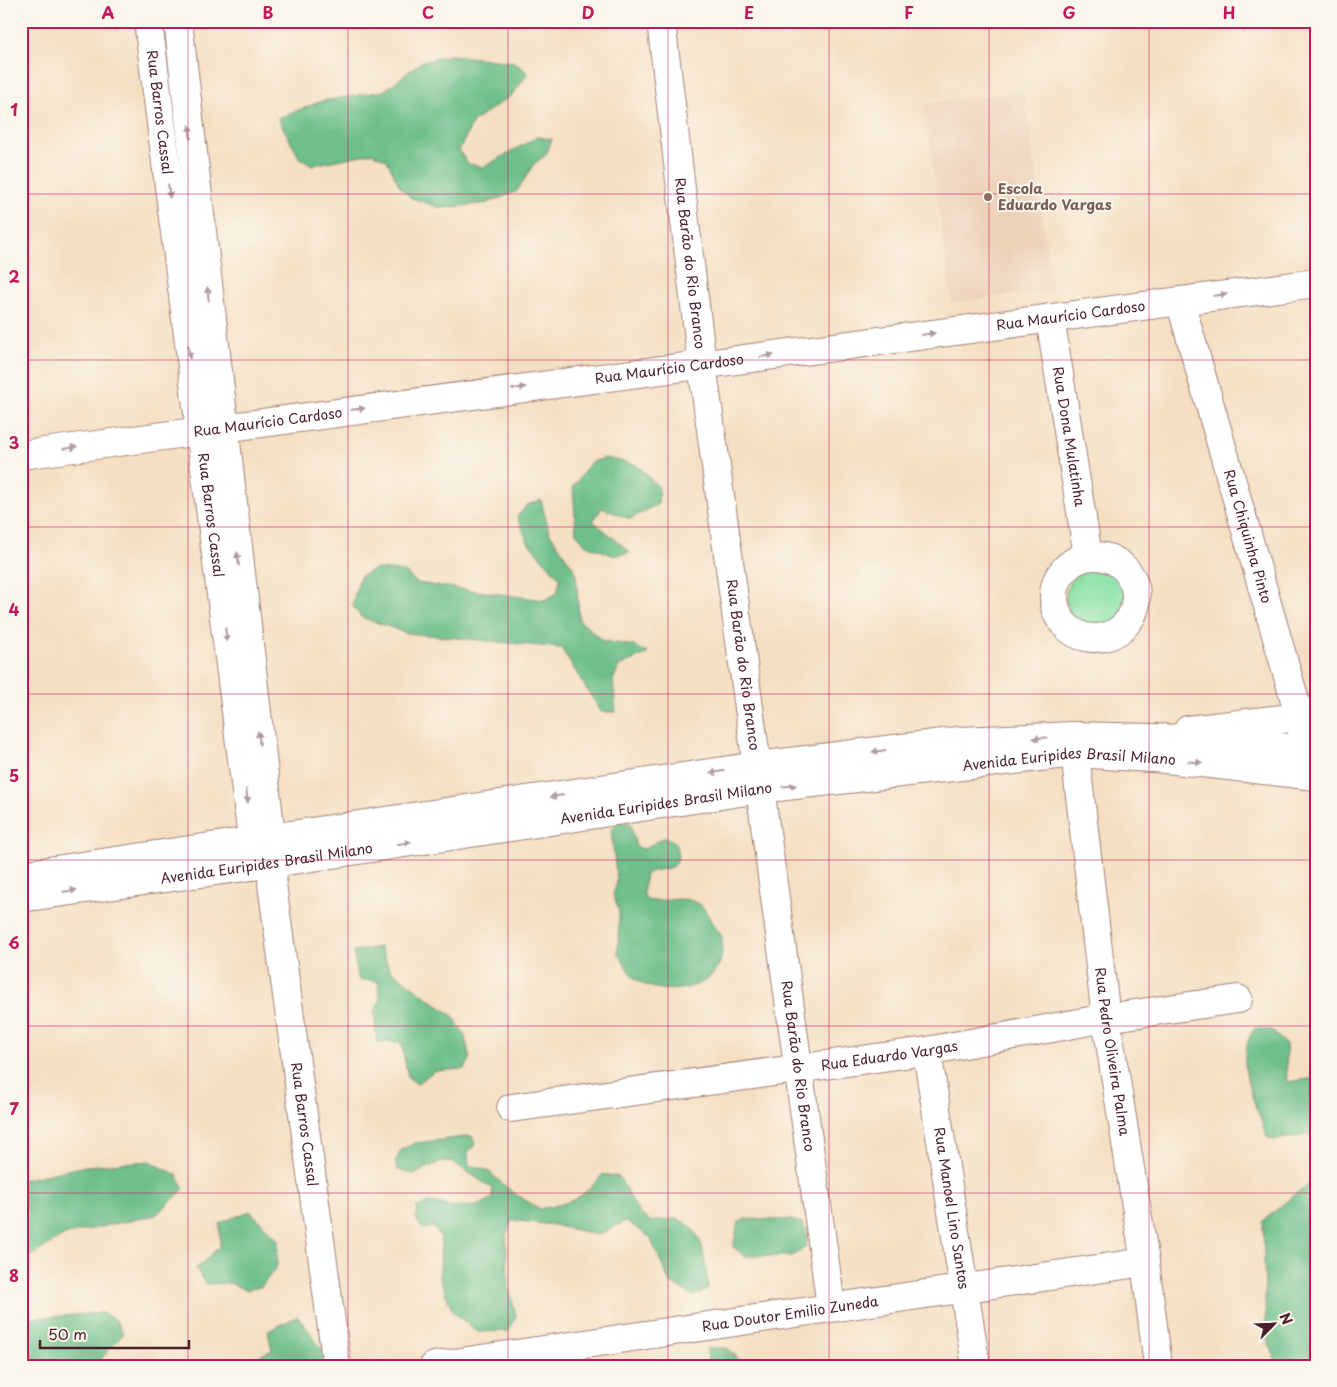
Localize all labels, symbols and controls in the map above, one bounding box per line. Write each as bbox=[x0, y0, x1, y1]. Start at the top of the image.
text: A bbox=[102, 0, 115, 24]
text: B bbox=[263, 0, 274, 24]
text: C bbox=[422, 0, 434, 24]
text: D bbox=[582, 0, 594, 24]
text: E bbox=[744, 0, 754, 24]
text: F bbox=[904, 0, 914, 24]
text: G bbox=[1062, 0, 1076, 24]
text: H bbox=[1223, 0, 1235, 24]
street label: Rua Barros Cassal bbox=[142, 49, 178, 176]
text: 1 bbox=[10, 97, 18, 121]
one-way arrow bbox=[186, 124, 194, 140]
street label: Rua Barão do Rio Branco bbox=[670, 176, 711, 350]
place label: Escola Eduardo Vargas bbox=[998, 178, 1112, 215]
one-way arrow bbox=[165, 184, 173, 200]
marker: Escola Eduardo Vargas bbox=[982, 191, 994, 203]
text: 2 bbox=[8, 264, 20, 288]
one-way arrow bbox=[204, 285, 212, 301]
one-way arrow bbox=[1212, 291, 1228, 299]
street label: Rua Maurício Cardoso bbox=[995, 295, 1147, 335]
one-way arrow bbox=[921, 330, 937, 338]
one-way arrow bbox=[185, 345, 193, 361]
street label: Rua Maurício Cardoso bbox=[594, 348, 745, 389]
one-way arrow bbox=[760, 352, 776, 360]
street label: Rua Dona Mulatinha bbox=[1048, 365, 1091, 508]
one-way arrow bbox=[511, 384, 527, 392]
street label: Rua Maurício Cardoso bbox=[192, 401, 344, 442]
one-way arrow bbox=[350, 405, 366, 413]
text: 3 bbox=[9, 430, 19, 454]
one-way arrow bbox=[62, 444, 78, 452]
street label: Rua Barros Cassal bbox=[193, 452, 230, 578]
street label: Rua Chiquinha Pinto bbox=[1219, 467, 1278, 606]
one-way arrow bbox=[234, 551, 242, 567]
street label: Rua Barão do Rio Branco bbox=[722, 578, 766, 752]
text: 4 bbox=[9, 597, 20, 621]
one-way arrow bbox=[222, 627, 230, 643]
one-way arrow bbox=[255, 730, 263, 746]
one-way arrow bbox=[1032, 734, 1048, 742]
street label: Avenida Euripides Brasil Milano bbox=[961, 742, 1177, 776]
one-way arrow bbox=[870, 747, 886, 755]
one-way arrow bbox=[1187, 758, 1203, 766]
text: 5 bbox=[9, 763, 19, 787]
one-way arrow bbox=[709, 768, 725, 776]
street label: Avenida Euripides Brasil Milano bbox=[559, 777, 773, 829]
one-way arrow bbox=[782, 782, 798, 790]
one-way arrow bbox=[243, 789, 251, 805]
one-way arrow bbox=[548, 792, 564, 800]
street label: Avenida Euripides Brasil Milano bbox=[159, 837, 374, 889]
one-way arrow bbox=[396, 839, 412, 847]
one-way arrow bbox=[62, 887, 78, 895]
text: 6 bbox=[8, 930, 20, 954]
street label: Rua Pedro Oliveira Palma bbox=[1090, 966, 1136, 1137]
street label: Rua Barão do Rio Branco bbox=[776, 979, 821, 1153]
street label: Rua Eduardo Vargas bbox=[820, 1035, 959, 1075]
street label: Rua Barros Cassal bbox=[286, 1061, 324, 1188]
text: 7 bbox=[9, 1096, 19, 1120]
street label: Rua Manoel Lino Santos bbox=[929, 1126, 975, 1290]
text: 8 bbox=[9, 1263, 19, 1287]
street label: Rua Doutor Emilio Zuneda bbox=[700, 1290, 880, 1337]
north arrow bbox=[1250, 1300, 1300, 1350]
text: N bbox=[1274, 1309, 1298, 1328]
scale bar bbox=[40, 1317, 189, 1349]
text: 50 m bbox=[48, 1322, 87, 1345]

